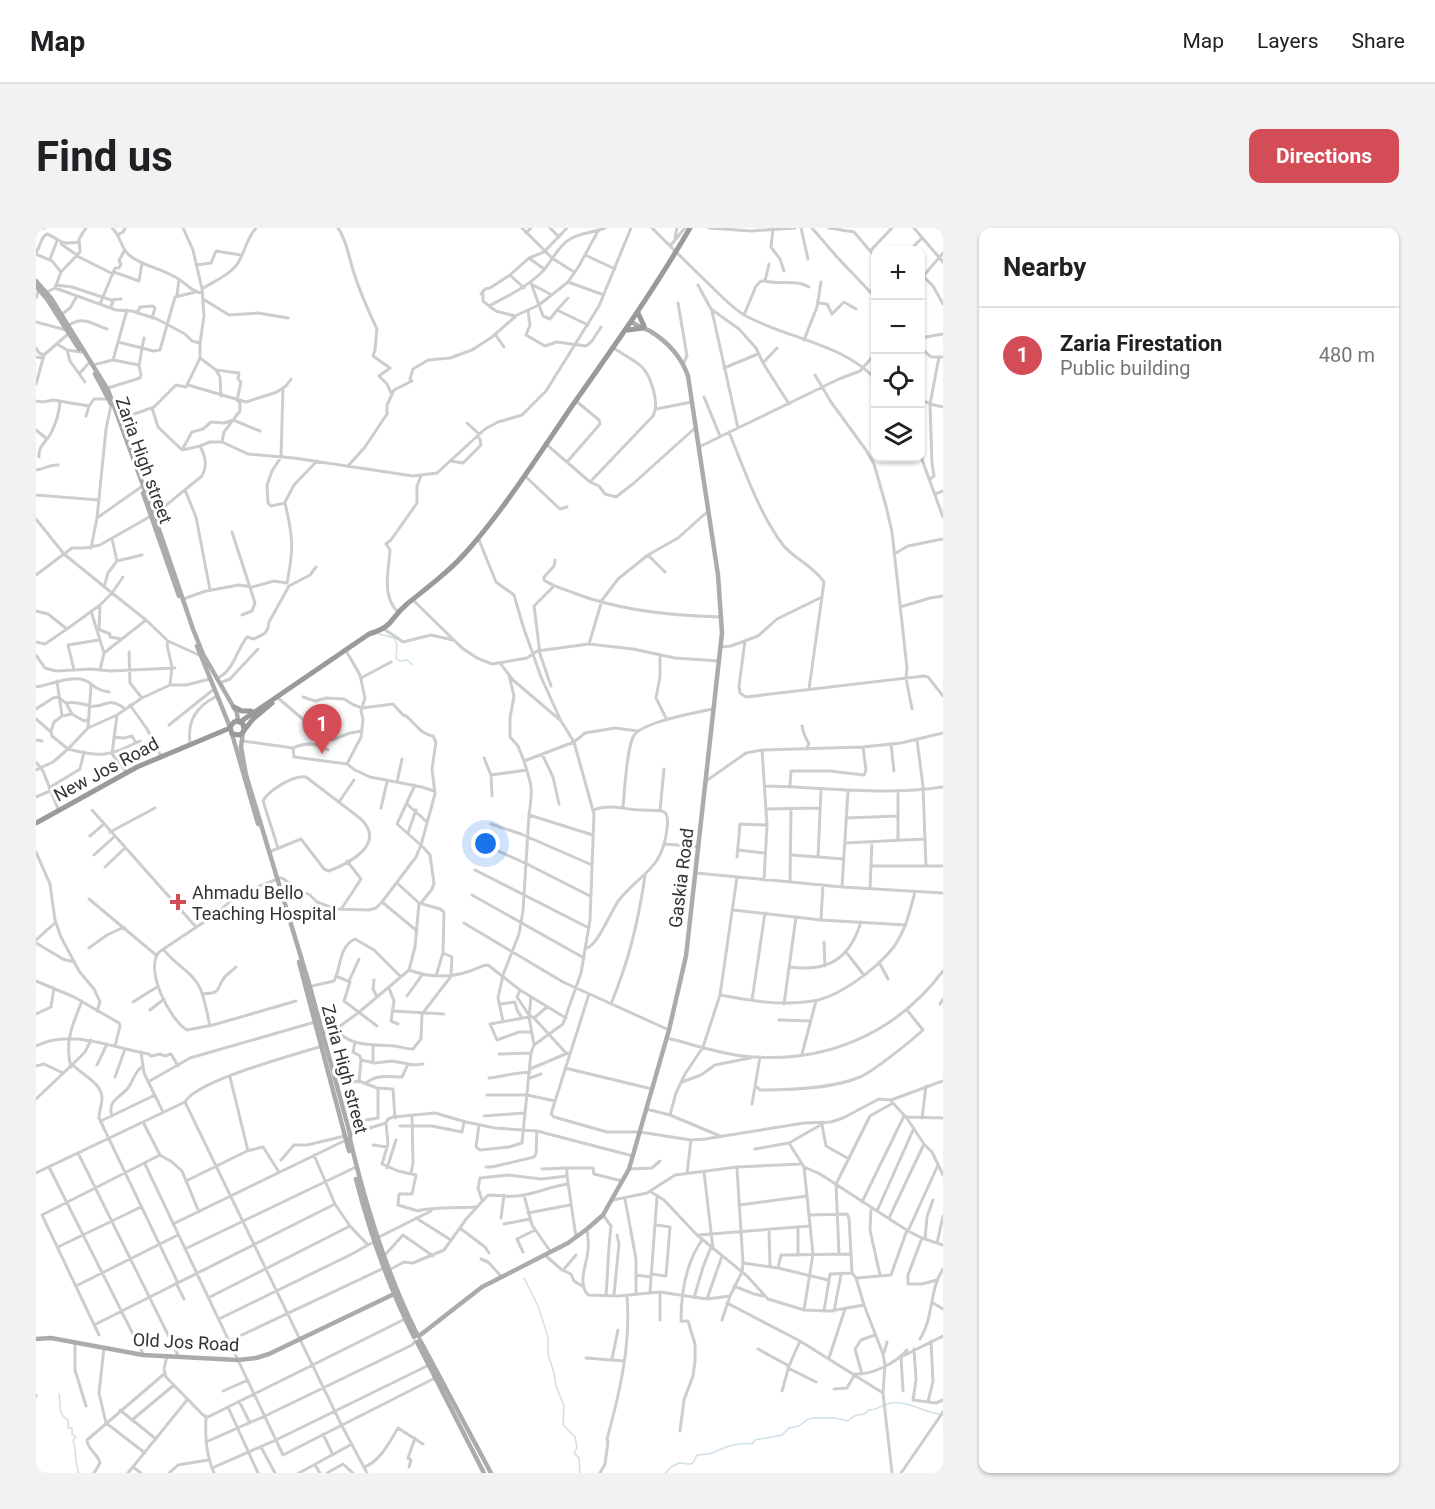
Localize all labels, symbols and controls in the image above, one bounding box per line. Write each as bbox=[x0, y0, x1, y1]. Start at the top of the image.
text: Map bbox=[30, 25, 85, 58]
text: Map bbox=[1182, 29, 1224, 53]
text: Layers bbox=[1257, 29, 1318, 53]
text: Share bbox=[1351, 29, 1405, 53]
button: Directions bbox=[1249, 129, 1399, 183]
text: Find us bbox=[36, 132, 173, 181]
map controls bbox=[871, 246, 925, 462]
button: + bbox=[871, 246, 925, 300]
text: Nearby bbox=[1003, 252, 1086, 282]
button: − bbox=[871, 300, 925, 354]
text: Zaria Firestation bbox=[1060, 331, 1222, 356]
text: 1 bbox=[1017, 343, 1028, 367]
text: 480 m bbox=[1319, 343, 1375, 367]
button: locate bbox=[871, 354, 925, 408]
text: Public building bbox=[1060, 356, 1190, 380]
street label: Zaria High street bbox=[111, 394, 177, 526]
button: layers bbox=[871, 408, 925, 462]
pin: 1 bbox=[302, 704, 342, 754]
street label: New Jos Road bbox=[50, 733, 162, 805]
street label: Gaskia Road bbox=[664, 827, 698, 929]
your location bbox=[471, 829, 500, 858]
place label: Ahmadu Bello Teaching Hospital bbox=[192, 882, 336, 924]
marker: Ahmadu Bello Teaching Hospital bbox=[169, 893, 187, 911]
street label: Zaria High street bbox=[318, 1002, 372, 1136]
street label: Old Jos Road bbox=[132, 1329, 240, 1355]

